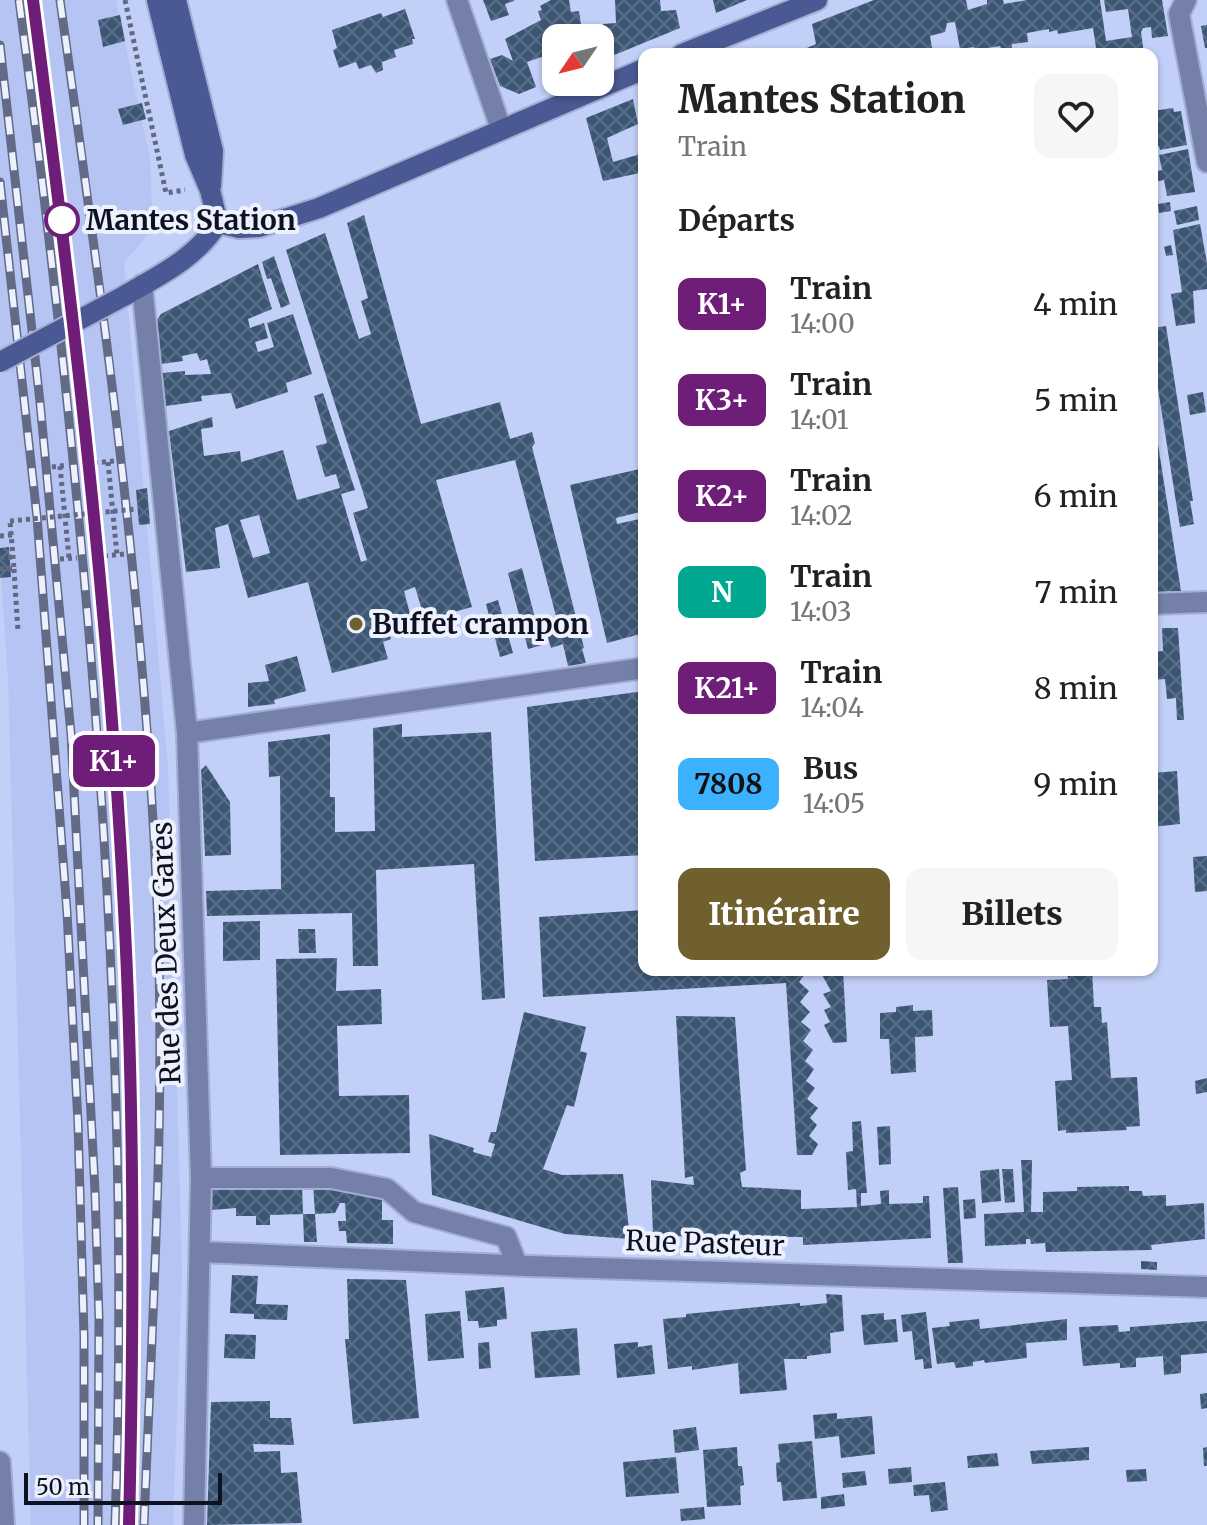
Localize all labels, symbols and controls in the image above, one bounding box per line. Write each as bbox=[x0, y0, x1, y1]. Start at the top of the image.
north arrow bbox=[542, 24, 614, 96]
map controls bbox=[542, 24, 614, 96]
button: heart bbox=[1034, 74, 1118, 158]
text: Mantes Station bbox=[678, 76, 965, 123]
text: Train bbox=[678, 130, 747, 163]
text: Départs bbox=[678, 201, 795, 239]
place label: Mantes Station bbox=[86, 202, 296, 238]
marker: Mantes Station bbox=[45, 203, 79, 237]
text: Train bbox=[790, 269, 872, 307]
text: 4 min bbox=[1033, 285, 1118, 323]
text: K1+ bbox=[697, 286, 747, 322]
text: 14:00 bbox=[790, 307, 855, 340]
text: Train bbox=[790, 365, 872, 403]
text: 5 min bbox=[1034, 381, 1118, 419]
text: K3+ bbox=[695, 382, 749, 418]
text: 14:01 bbox=[790, 403, 849, 436]
text: Train bbox=[790, 461, 872, 499]
text: 6 min bbox=[1033, 477, 1118, 515]
text: K2+ bbox=[695, 478, 749, 514]
text: 14:02 bbox=[790, 499, 852, 532]
text: Train bbox=[790, 557, 872, 595]
text: 7 min bbox=[1034, 573, 1118, 611]
text: N bbox=[711, 574, 733, 610]
text: 14:03 bbox=[790, 595, 852, 628]
place label: Buffet crampon bbox=[372, 606, 589, 642]
marker: Buffet crampon bbox=[347, 615, 365, 633]
text: Train bbox=[800, 653, 882, 691]
text: 8 min bbox=[1034, 669, 1118, 707]
text: K21+ bbox=[694, 670, 760, 706]
text: 14:04 bbox=[800, 691, 864, 724]
line badge: K1+ bbox=[68, 735, 160, 787]
text: K1+ bbox=[89, 743, 139, 779]
text: Bus bbox=[803, 749, 858, 787]
text: 9 min bbox=[1033, 765, 1118, 803]
text: 7808 bbox=[694, 766, 763, 802]
text: 14:05 bbox=[803, 787, 865, 820]
street label: Rue des Deux Gares bbox=[143, 821, 189, 1085]
button: Itinéraire bbox=[678, 868, 890, 960]
button: Billets bbox=[906, 868, 1118, 960]
street label: Rue Pasteur bbox=[625, 1222, 785, 1264]
scale bar bbox=[24, 1469, 222, 1505]
text: 50 m bbox=[36, 1473, 90, 1501]

